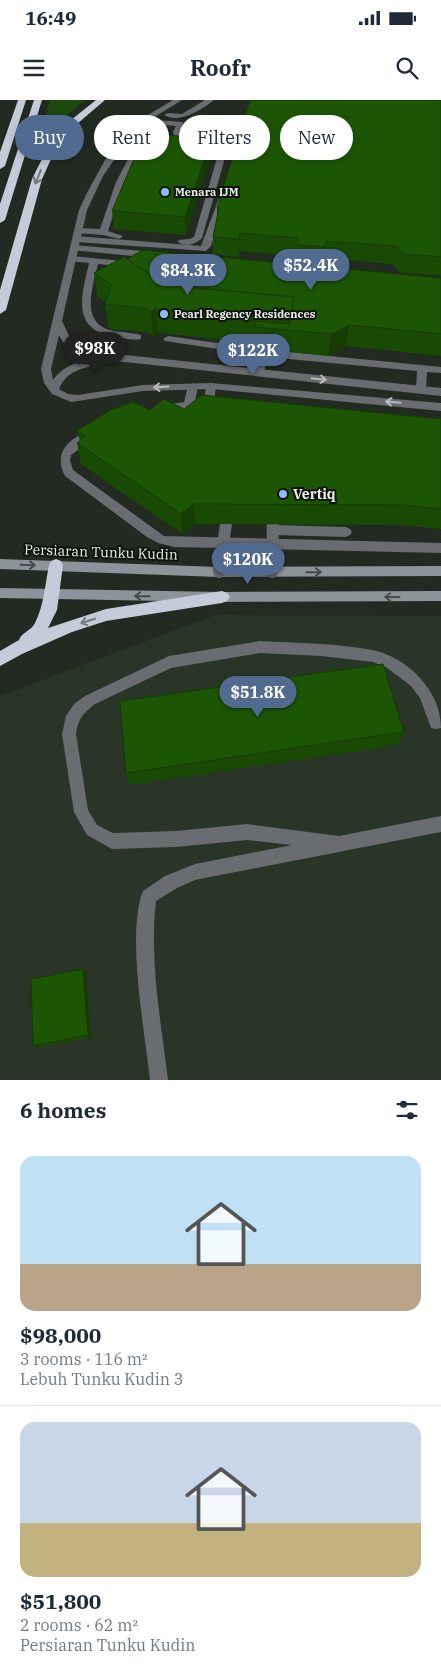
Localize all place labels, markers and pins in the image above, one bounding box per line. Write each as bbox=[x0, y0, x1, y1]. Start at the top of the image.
place label: Menara IJM bbox=[175, 185, 239, 199]
marker: Menara IJM bbox=[159, 186, 171, 198]
pin: $52.4K bbox=[270, 248, 352, 291]
pin: $84.3K bbox=[147, 254, 229, 296]
place label: Pearl Regency Residences bbox=[174, 307, 316, 321]
marker: Pearl Regency Residences bbox=[158, 308, 170, 320]
pin: $98K bbox=[65, 332, 125, 374]
pin: $122K bbox=[218, 334, 288, 376]
place label: Vertiq bbox=[293, 485, 336, 503]
marker: Vertiq bbox=[277, 488, 289, 500]
pin: $120K bbox=[213, 542, 283, 585]
pin: $51.8K bbox=[217, 676, 299, 718]

